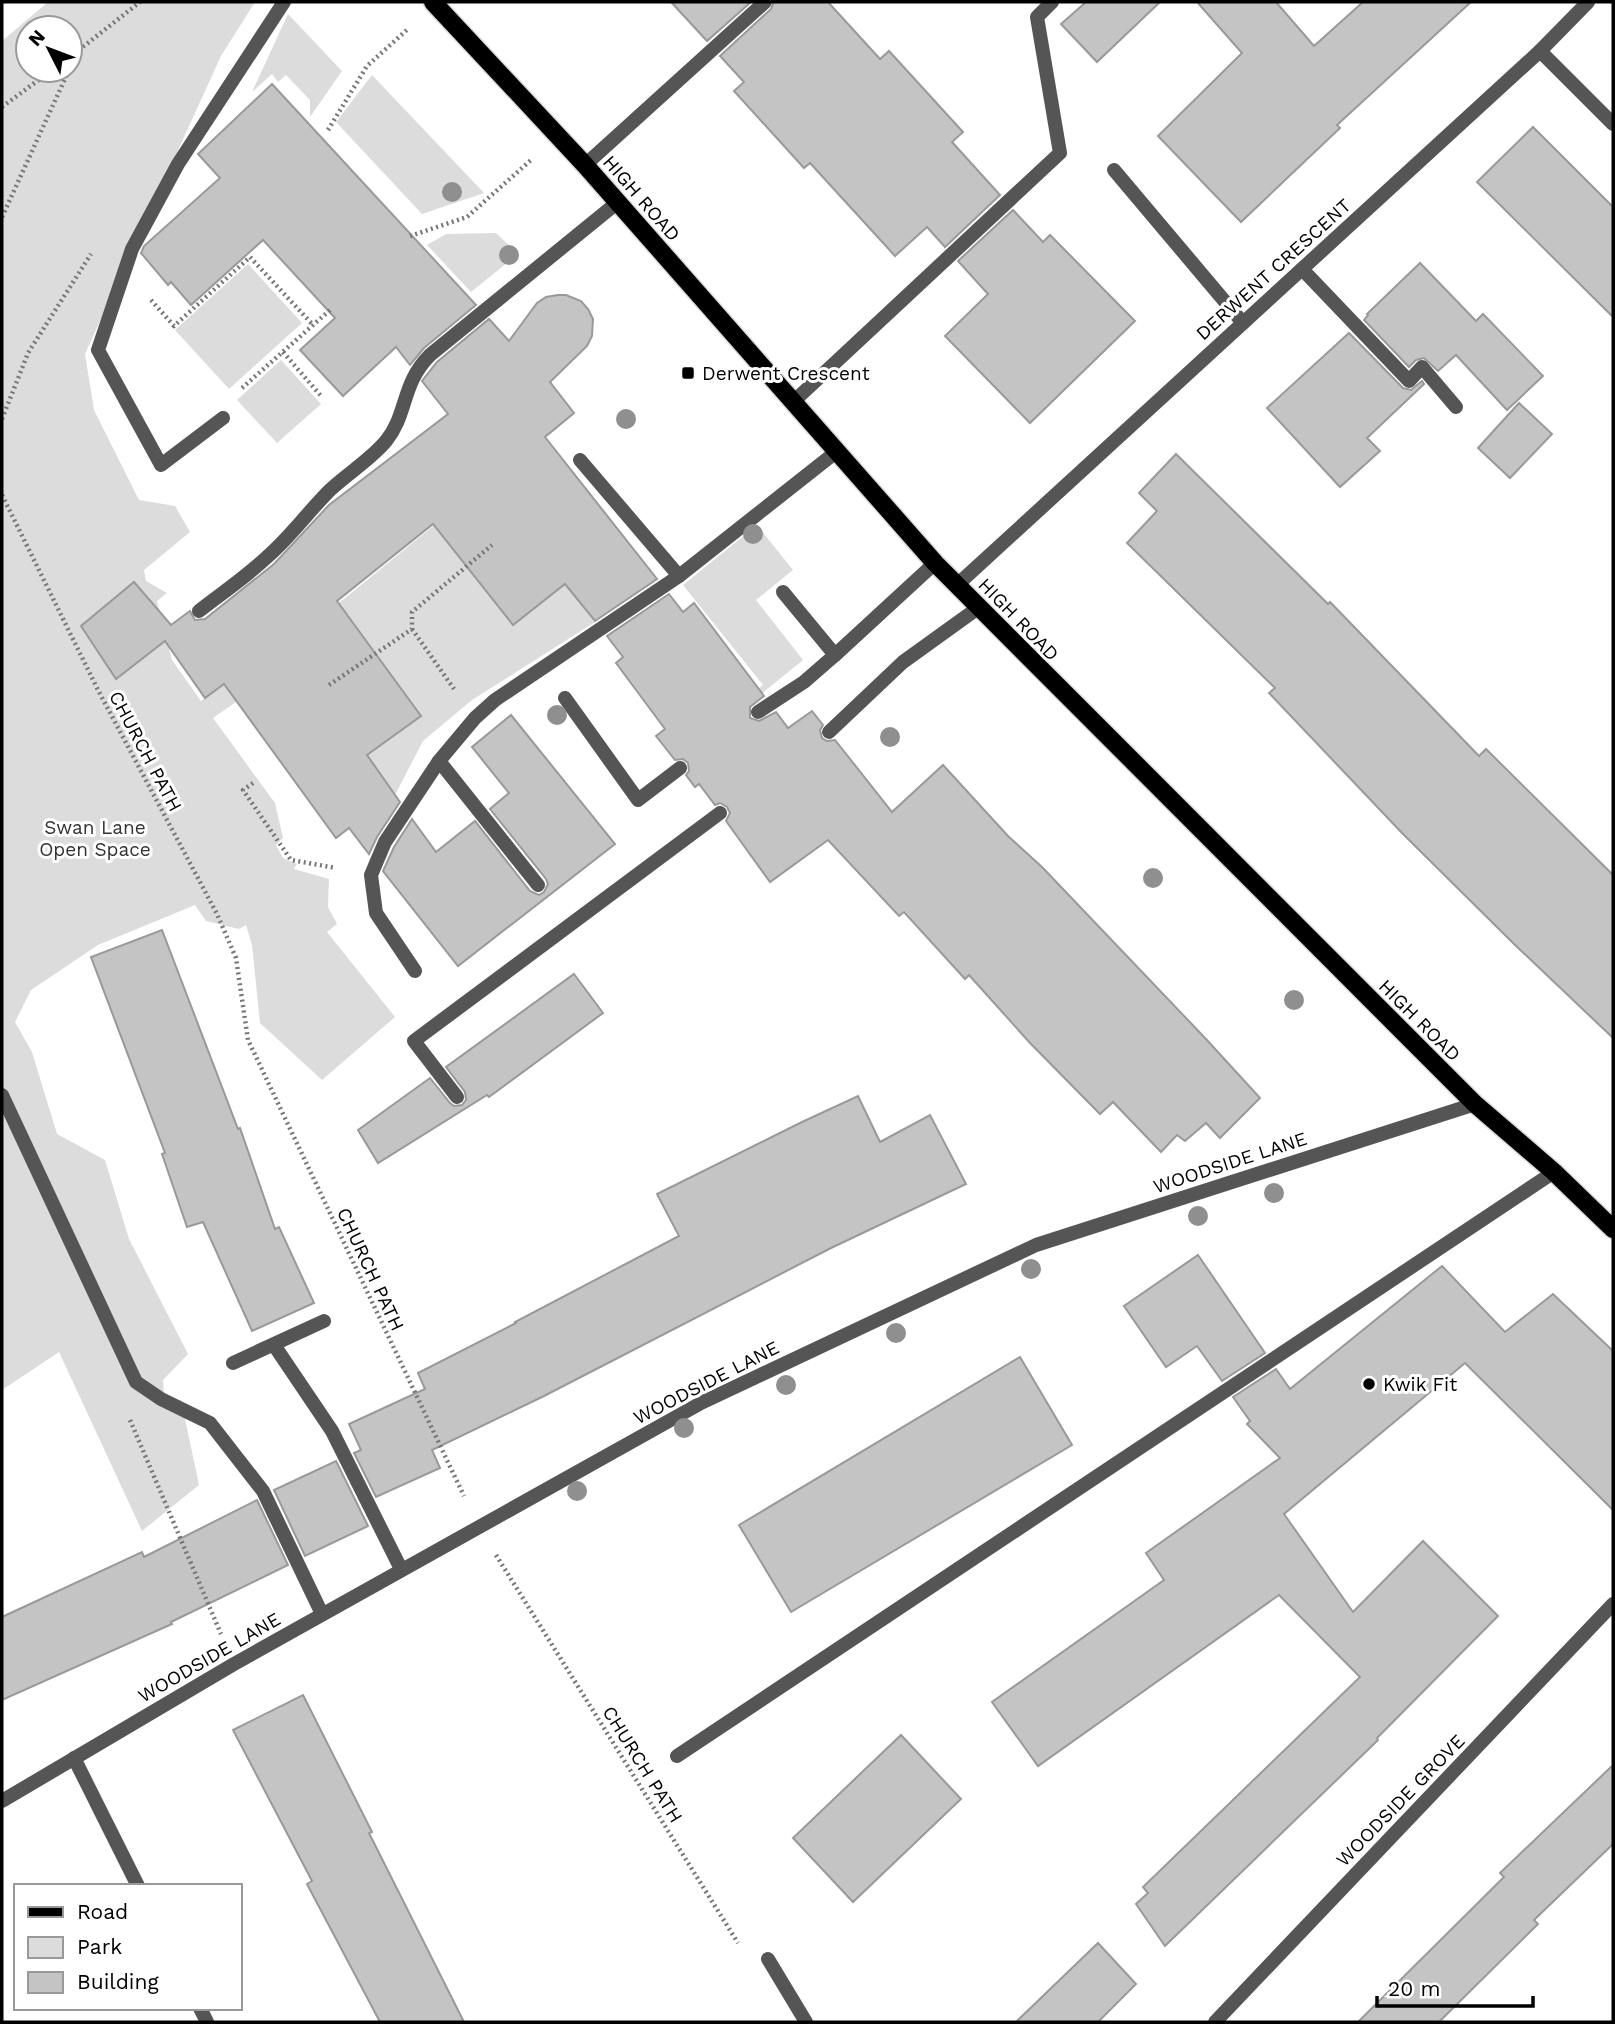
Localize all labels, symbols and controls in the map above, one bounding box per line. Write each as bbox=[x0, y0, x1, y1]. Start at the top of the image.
north arrow bbox=[14, 14, 84, 84]
text: N bbox=[23, 25, 50, 51]
street label: HIGH ROAD bbox=[598, 151, 685, 246]
street label: DERWENT CRESCENT bbox=[1191, 194, 1356, 345]
place label: Derwent Crescent bbox=[702, 362, 870, 385]
marker: Derwent Crescent bbox=[680, 365, 696, 381]
street label: HIGH ROAD bbox=[973, 573, 1064, 666]
street label: CHURCH PATH bbox=[104, 687, 187, 816]
park label: Swan Lane Open Space bbox=[39, 816, 151, 861]
street label: HIGH ROAD bbox=[1374, 975, 1465, 1066]
street label: WOODSIDE LANE bbox=[1150, 1127, 1310, 1198]
street label: CHURCH PATH bbox=[332, 1204, 409, 1334]
street label: WOODSIDE LANE bbox=[630, 1336, 783, 1429]
place label: Kwik Fit bbox=[1383, 1373, 1457, 1396]
marker: Kwik Fit bbox=[1361, 1376, 1377, 1392]
street label: WOODSIDE LANE bbox=[134, 1607, 284, 1707]
street label: CHURCH PATH bbox=[597, 1702, 688, 1827]
street label: WOODSIDE GROVE bbox=[1331, 1729, 1469, 1871]
legend bbox=[14, 1884, 242, 2010]
text: Road bbox=[77, 1899, 128, 1924]
text: Park bbox=[77, 1934, 122, 1959]
scale bar bbox=[1377, 1965, 1533, 2009]
text: Building bbox=[77, 1969, 159, 1994]
text: 20 m bbox=[1388, 1976, 1440, 2001]

